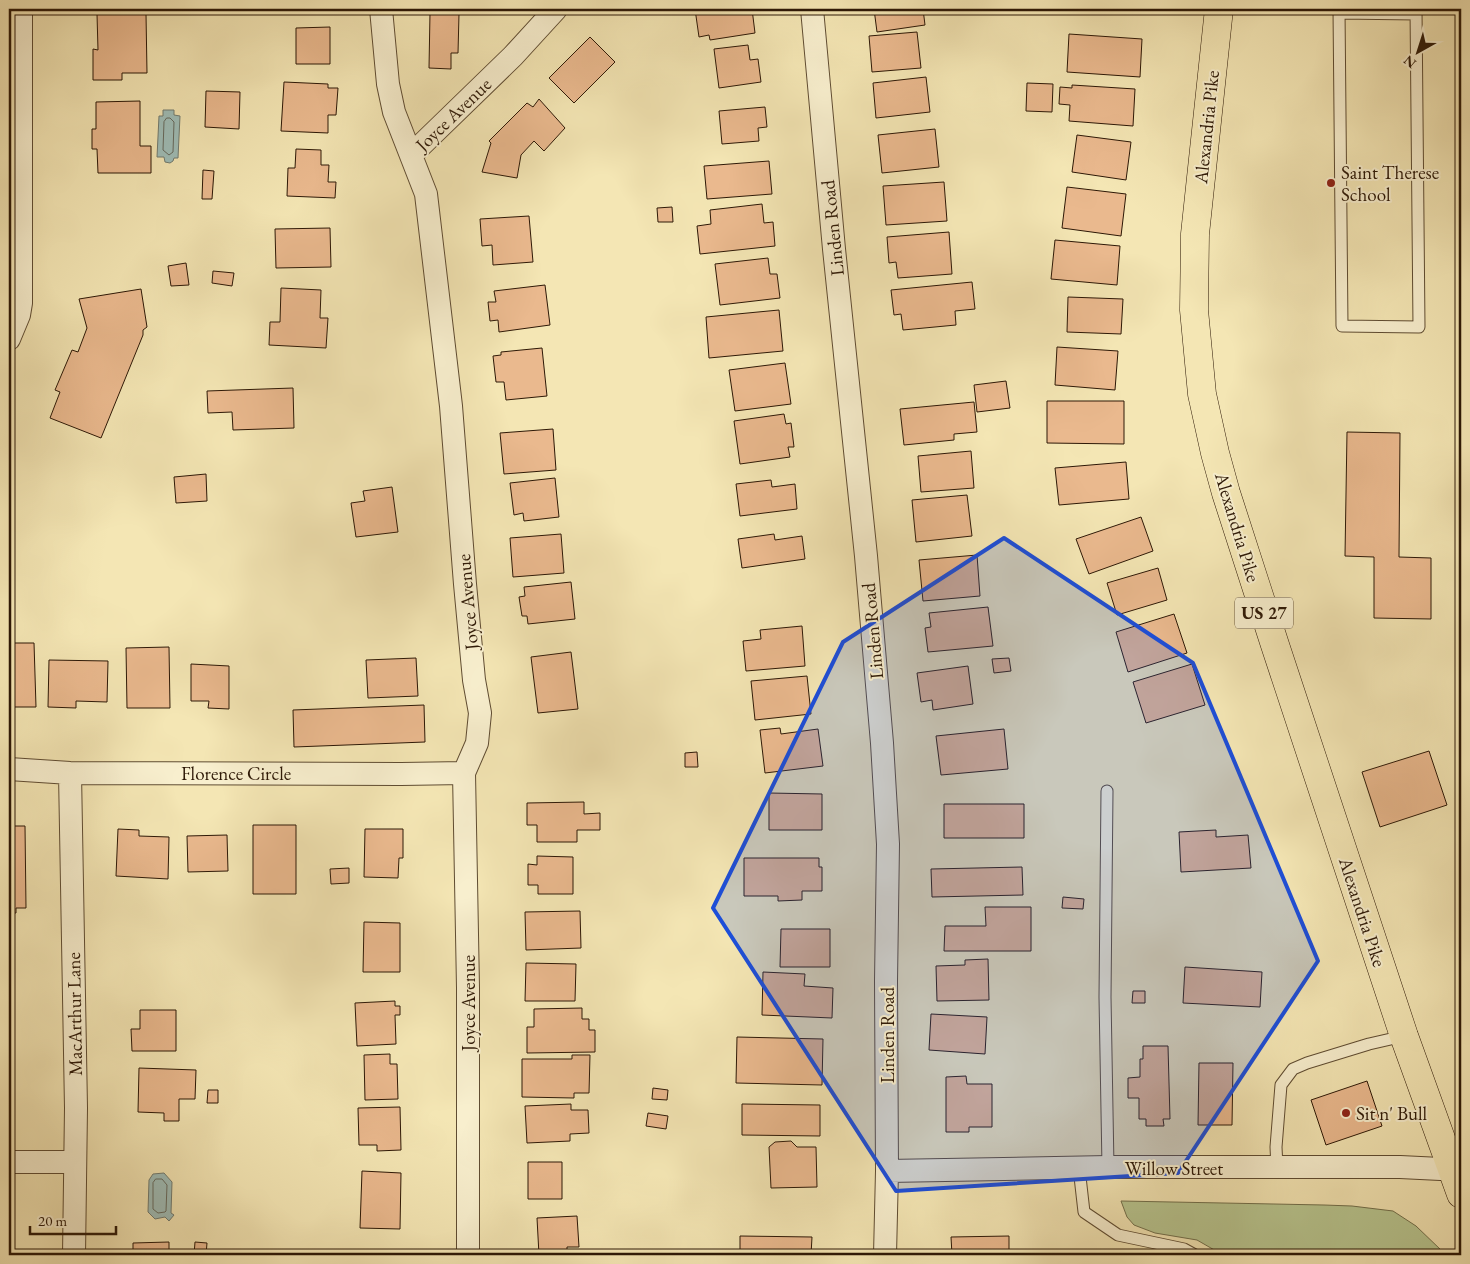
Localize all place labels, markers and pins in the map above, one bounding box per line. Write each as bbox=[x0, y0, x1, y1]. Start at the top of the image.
place label: Saint Therese School bbox=[1341, 160, 1439, 207]
marker: Saint Therese School bbox=[1325, 177, 1337, 189]
place label: Sit n' Bull bbox=[1356, 1101, 1428, 1126]
marker: Sit n' Bull bbox=[1340, 1107, 1352, 1119]

